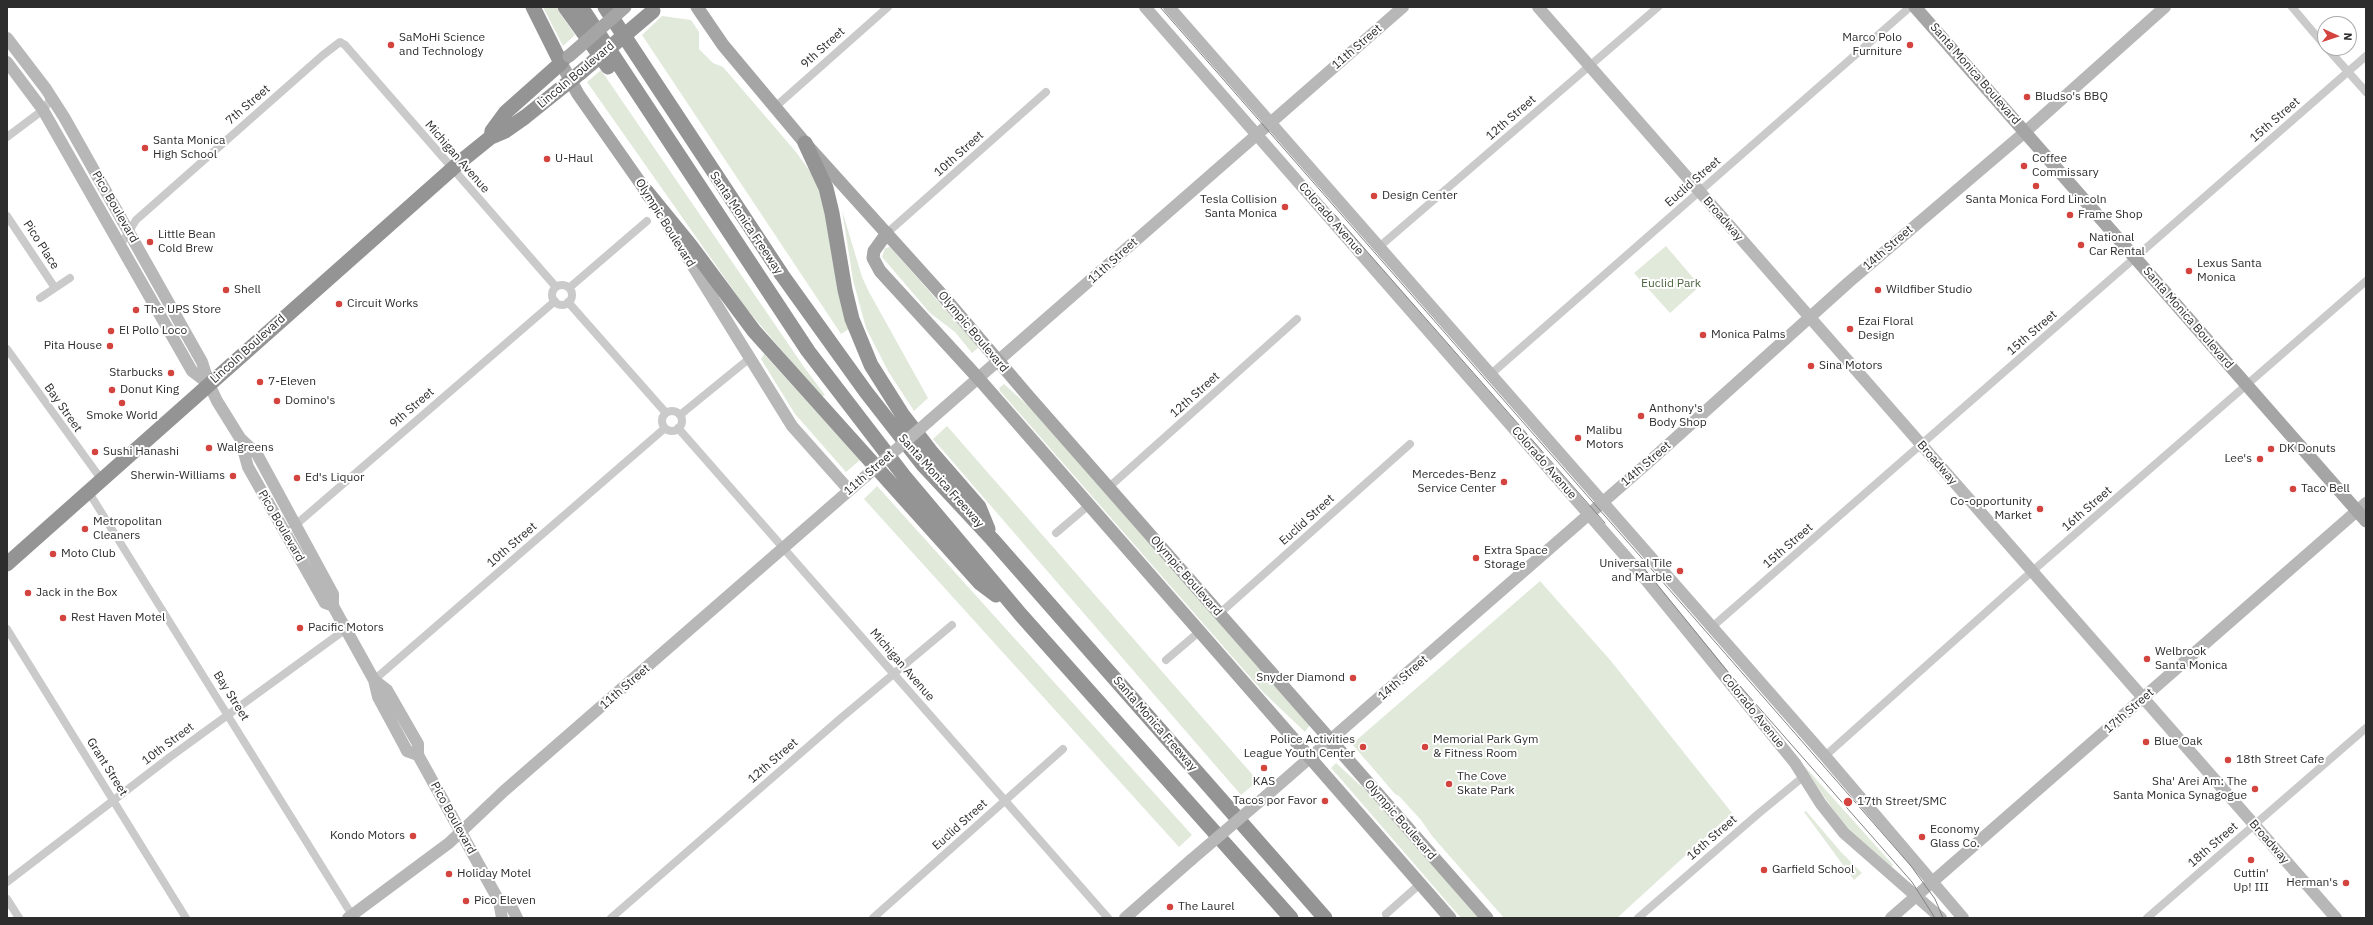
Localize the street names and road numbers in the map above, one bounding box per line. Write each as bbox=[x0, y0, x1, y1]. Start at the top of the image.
street label: Santa Monica Boulevard bbox=[1927, 20, 2023, 128]
street label: 11th Street bbox=[1329, 21, 1385, 73]
street label: 9th Street bbox=[798, 25, 848, 71]
street label: Lincoln Boulevard bbox=[535, 39, 617, 111]
street label: 7th Street bbox=[223, 82, 273, 128]
street label: 12th Street bbox=[1483, 92, 1539, 144]
street label: 15th Street bbox=[2247, 94, 2303, 146]
street label: Michigan Avenue bbox=[422, 118, 492, 196]
street label: 10th Street bbox=[931, 128, 987, 180]
street label: Euclid Street bbox=[1662, 154, 1724, 210]
street label: Pico Boulevard bbox=[89, 169, 141, 245]
street label: Santa Monica Freeway bbox=[706, 169, 786, 277]
street label: Olympic Boulevard bbox=[632, 176, 698, 270]
street label: Colorado Avenue bbox=[1296, 180, 1366, 258]
street label: Broadway bbox=[1700, 194, 1746, 244]
street label: Pico Place bbox=[20, 218, 62, 272]
street label: 14th Street bbox=[1860, 222, 1916, 274]
street label: 11th Street bbox=[1085, 235, 1141, 287]
street label: Santa Monica Boulevard bbox=[2140, 264, 2236, 372]
street label: Olympic Boulevard bbox=[935, 288, 1011, 376]
street label: 15th Street bbox=[2004, 307, 2060, 359]
street label: Lincoln Boulevard bbox=[207, 312, 289, 386]
street label: 12th Street bbox=[1167, 369, 1223, 421]
street label: Bay Street bbox=[41, 381, 85, 435]
street label: 9th Street bbox=[387, 385, 437, 431]
street label: Colorado Avenue bbox=[1509, 424, 1579, 502]
street label: Santa Monica Freeway bbox=[895, 431, 987, 531]
street label: 14th Street bbox=[1618, 438, 1674, 490]
street label: Broadway bbox=[1914, 438, 1960, 488]
street label: 11th Street bbox=[841, 447, 897, 499]
street label: 16th Street bbox=[2059, 483, 2115, 535]
street label: Pico Boulevard bbox=[255, 488, 307, 564]
street label: Euclid Street bbox=[1277, 492, 1337, 548]
street label: 10th Street bbox=[484, 519, 540, 571]
street label: 15th Street bbox=[1760, 520, 1816, 572]
street label: Olympic Boulevard bbox=[1147, 533, 1225, 619]
street label: Michigan Avenue bbox=[867, 626, 937, 704]
street label: 14th Street bbox=[1375, 652, 1431, 704]
street label: 11th Street bbox=[597, 661, 653, 713]
street label: Bay Street bbox=[210, 668, 252, 724]
street label: Colorado Avenue bbox=[1719, 671, 1787, 751]
street label: Santa Monica Freeway bbox=[1110, 674, 1200, 774]
street label: 17th Street bbox=[2101, 685, 2157, 737]
street label: 10th Street bbox=[139, 720, 197, 768]
street label: Grant Street bbox=[83, 735, 131, 799]
street label: 12th Street bbox=[745, 735, 801, 787]
street label: Olympic Boulevard bbox=[1361, 777, 1439, 863]
street label: Pico Boulevard bbox=[427, 779, 479, 857]
street label: Euclid Street bbox=[930, 797, 990, 853]
street label: 16th Street bbox=[1684, 812, 1740, 864]
street label: Broadway bbox=[2246, 817, 2292, 867]
street label: 18th Street bbox=[2185, 819, 2241, 871]

